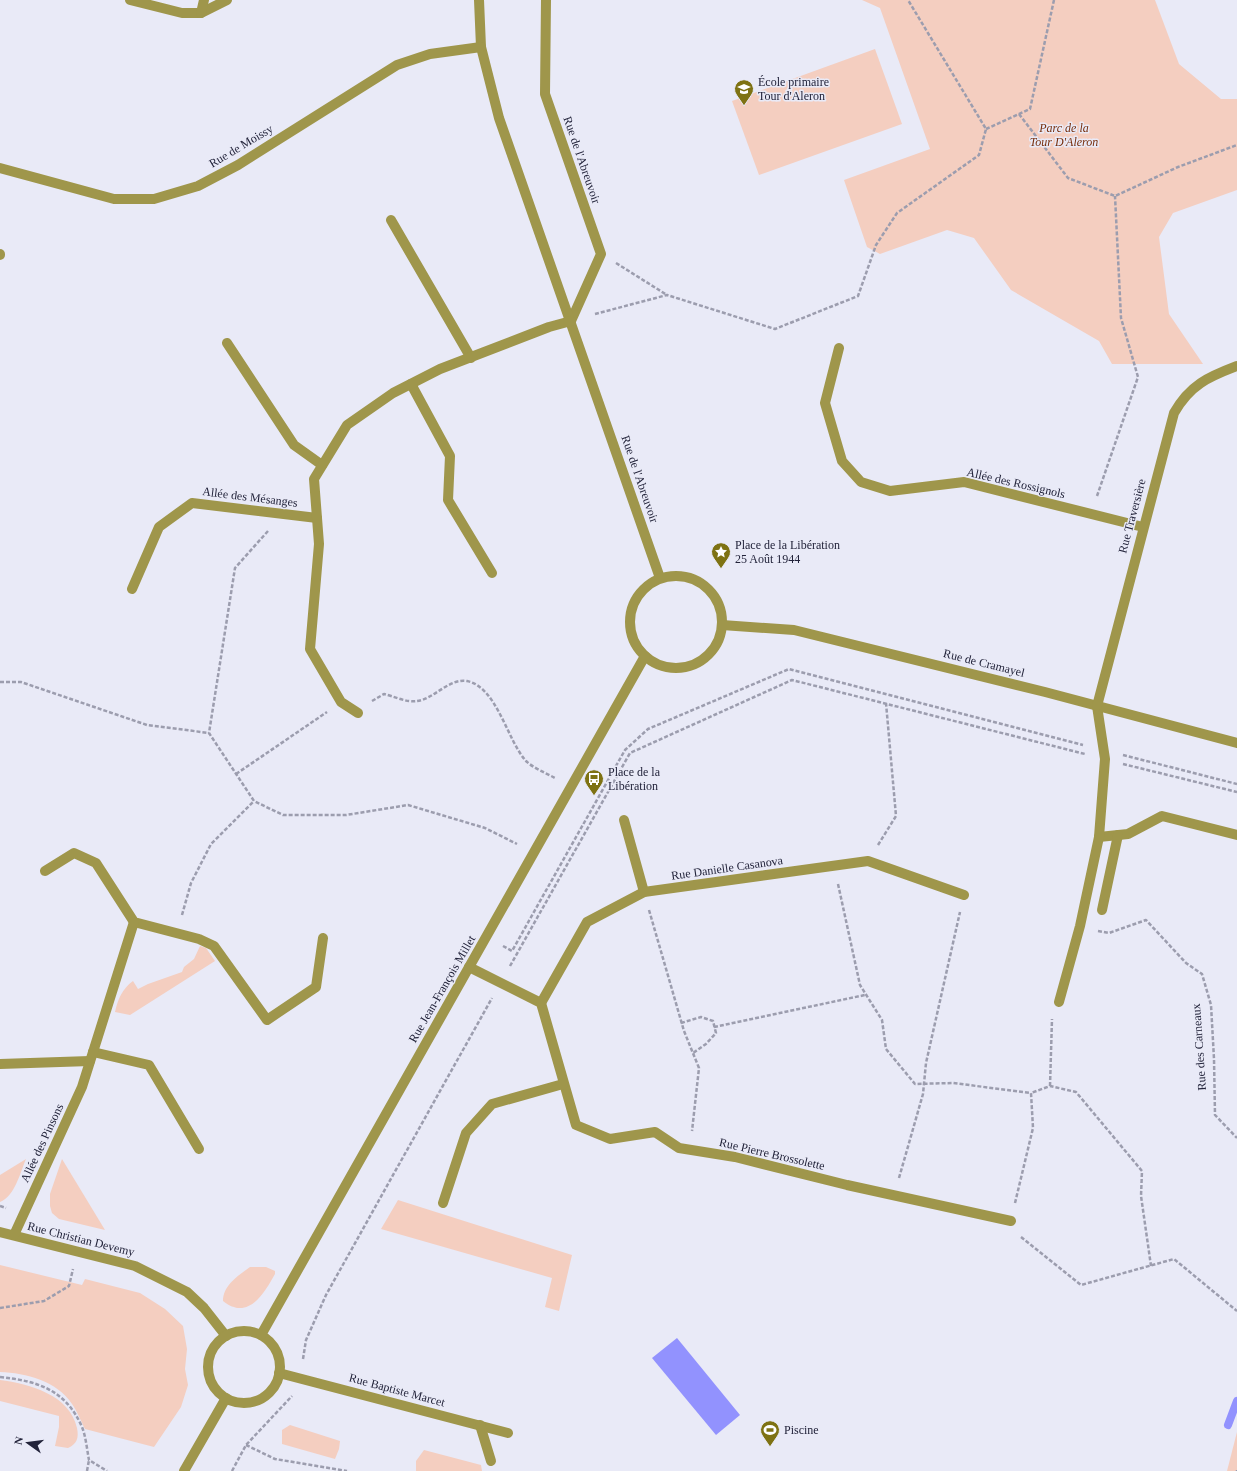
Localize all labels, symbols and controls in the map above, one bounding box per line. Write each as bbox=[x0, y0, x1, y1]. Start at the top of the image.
place label: École primaire Tour d'Aleron bbox=[758, 75, 829, 103]
school or university icon: École primaire Tour d'Aleron bbox=[733, 78, 755, 106]
street label: Rue de l'Abreuvoir bbox=[560, 114, 604, 206]
street label: Rue de Moissy bbox=[207, 121, 275, 171]
park label: Parc de la Tour D'Aleron bbox=[1030, 121, 1098, 149]
street label: Rue de l'Abreuvoir bbox=[618, 433, 662, 525]
street label: Allée des Rossignols bbox=[965, 465, 1067, 501]
street label: Rue Traversière bbox=[1115, 477, 1149, 555]
street label: Allée des Mésanges bbox=[202, 484, 299, 510]
place label: Place de la Libération 25 Août 1944 bbox=[735, 538, 840, 566]
place icon: Place de la Libération 25 Août 1944 bbox=[710, 541, 732, 569]
street label: Rue de Cramayel bbox=[942, 646, 1027, 680]
place label: Place de la Libération bbox=[608, 765, 661, 793]
bus stop icon: Place de la Libération bbox=[583, 768, 605, 796]
street label: Rue Danielle Casanova bbox=[670, 853, 784, 883]
street label: Rue Jean-François Millet bbox=[406, 932, 479, 1045]
street label: Rue des Carneaux bbox=[1189, 1003, 1209, 1091]
street label: Allée des Pinsons bbox=[18, 1101, 67, 1185]
street label: Rue Pierre Brossolette bbox=[718, 1135, 826, 1173]
street label: Rue Christian Devemy bbox=[26, 1219, 136, 1259]
street label: Rue Baptiste Marcet bbox=[348, 1370, 447, 1410]
sports icon: Piscine bbox=[759, 1419, 781, 1447]
north arrow bbox=[8, 1423, 48, 1463]
place label: Piscine bbox=[784, 1423, 819, 1437]
text: N bbox=[12, 1435, 25, 1446]

